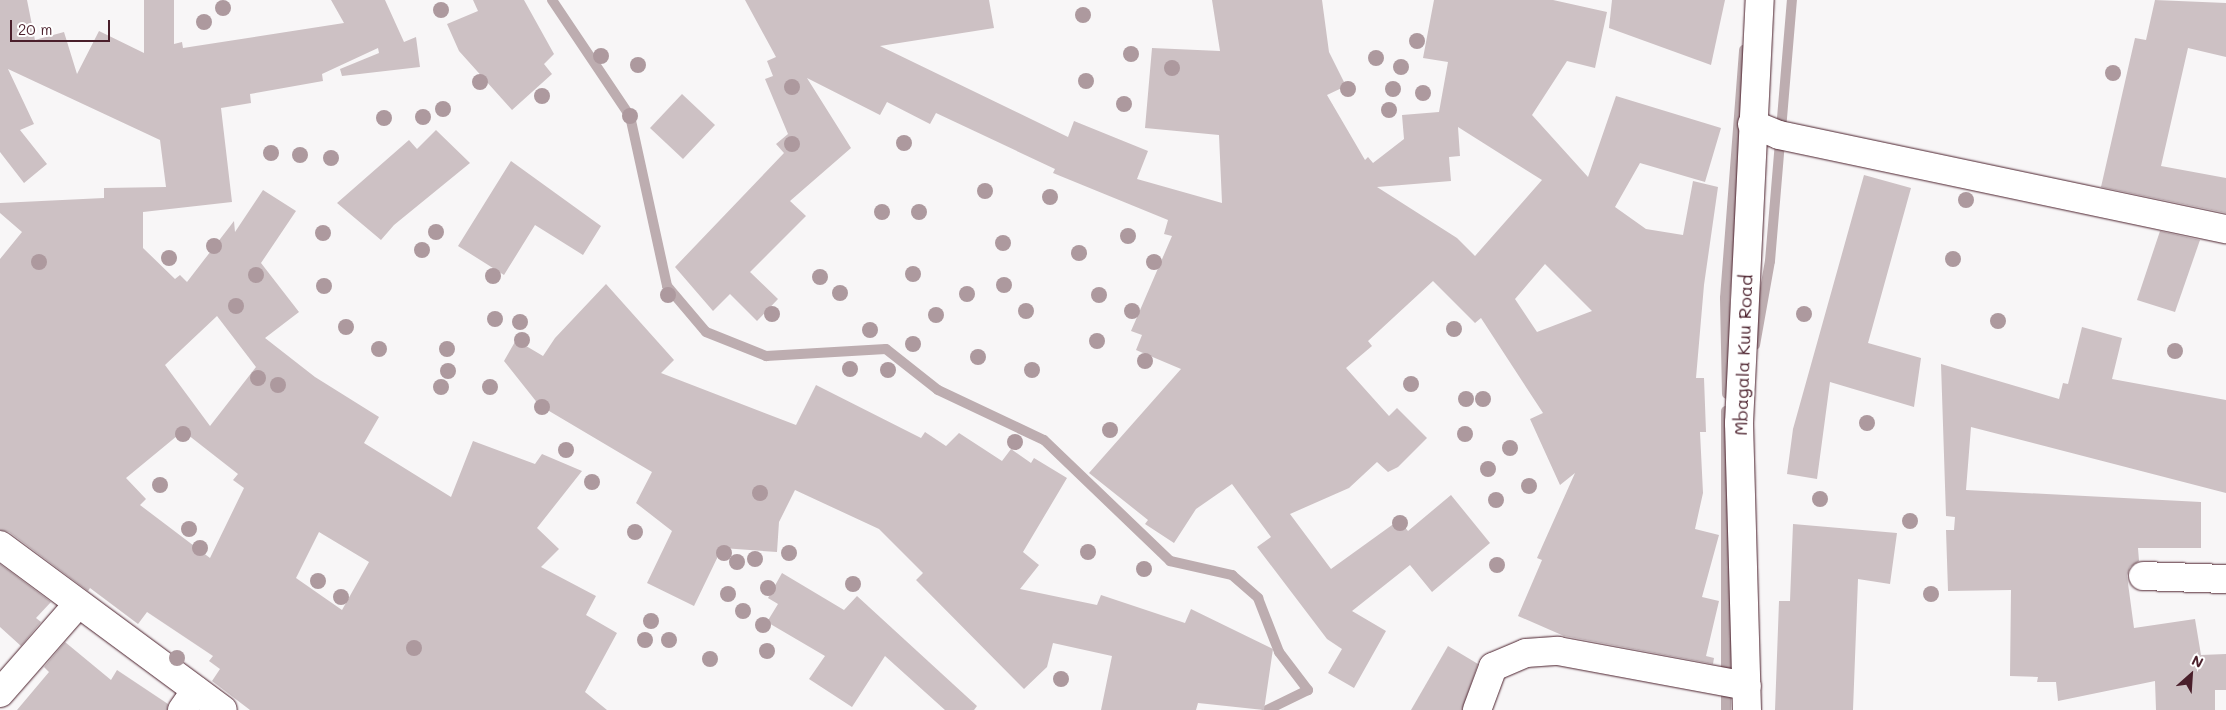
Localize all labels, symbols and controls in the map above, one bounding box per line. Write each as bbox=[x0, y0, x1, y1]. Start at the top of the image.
scale bar bbox=[12, 10, 112, 42]
text: 20 m bbox=[18, 19, 52, 39]
street label: Mbagala Kuu Road bbox=[1729, 274, 1757, 436]
north arrow bbox=[2166, 650, 2216, 700]
text: N bbox=[2189, 650, 2207, 672]

